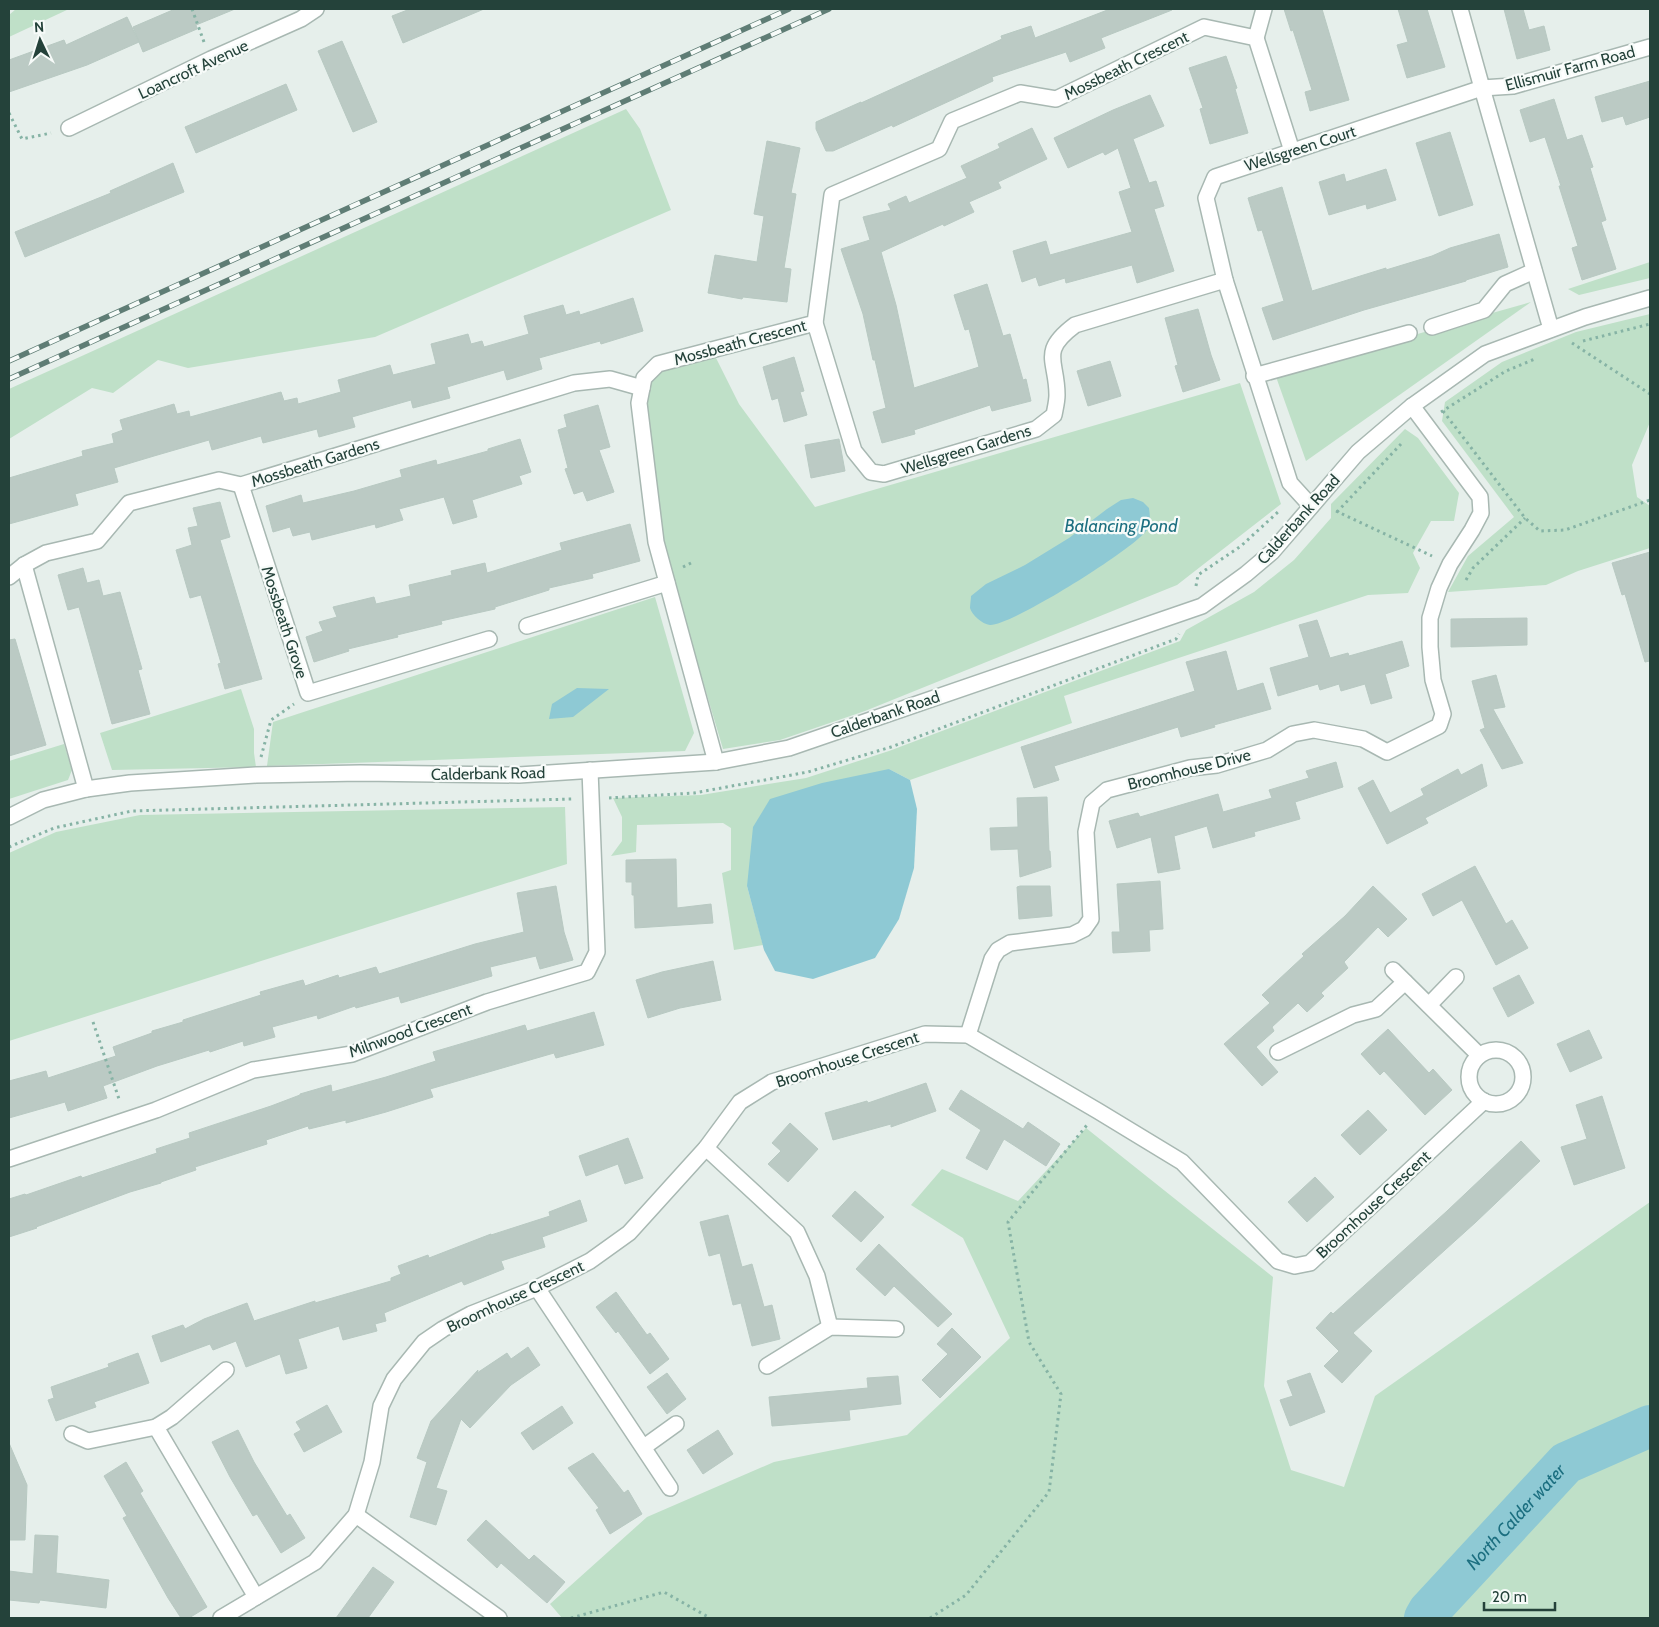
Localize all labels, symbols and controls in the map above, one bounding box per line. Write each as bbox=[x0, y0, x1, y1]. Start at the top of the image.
north arrow bbox=[15, 15, 65, 65]
text: N bbox=[34, 18, 45, 36]
street label: Mossbeath Crescent bbox=[1061, 27, 1192, 104]
street label: Loancroft Avenue bbox=[135, 36, 251, 103]
street label: Ellismuir Farm Road bbox=[1503, 42, 1637, 95]
street label: Wellsgreen Court bbox=[1242, 121, 1359, 175]
street label: Mossbeath Crescent bbox=[672, 316, 809, 369]
street label: Wellsgreen Gardens bbox=[899, 421, 1034, 478]
street label: Mossbeath Gardens bbox=[249, 434, 382, 491]
street label: Calderbank Road bbox=[1253, 470, 1344, 568]
water label: Balancing Pond bbox=[1064, 515, 1178, 537]
street label: Mossbeath Grove bbox=[257, 563, 312, 681]
street label: Calderbank Road bbox=[828, 687, 942, 742]
street label: Broomhouse Drive bbox=[1126, 745, 1253, 794]
street label: Calderbank Road bbox=[431, 763, 545, 784]
street label: Milnwood Crescent bbox=[346, 999, 475, 1062]
street label: Broomhouse Crescent bbox=[773, 1027, 922, 1092]
street label: Broomhouse Crescent bbox=[1312, 1146, 1435, 1262]
street label: Broomhouse Crescent bbox=[444, 1256, 587, 1337]
water label: North Calder water bbox=[1462, 1459, 1571, 1575]
scale bar bbox=[1484, 1580, 1555, 1612]
text: 20 m bbox=[1492, 1588, 1527, 1606]

